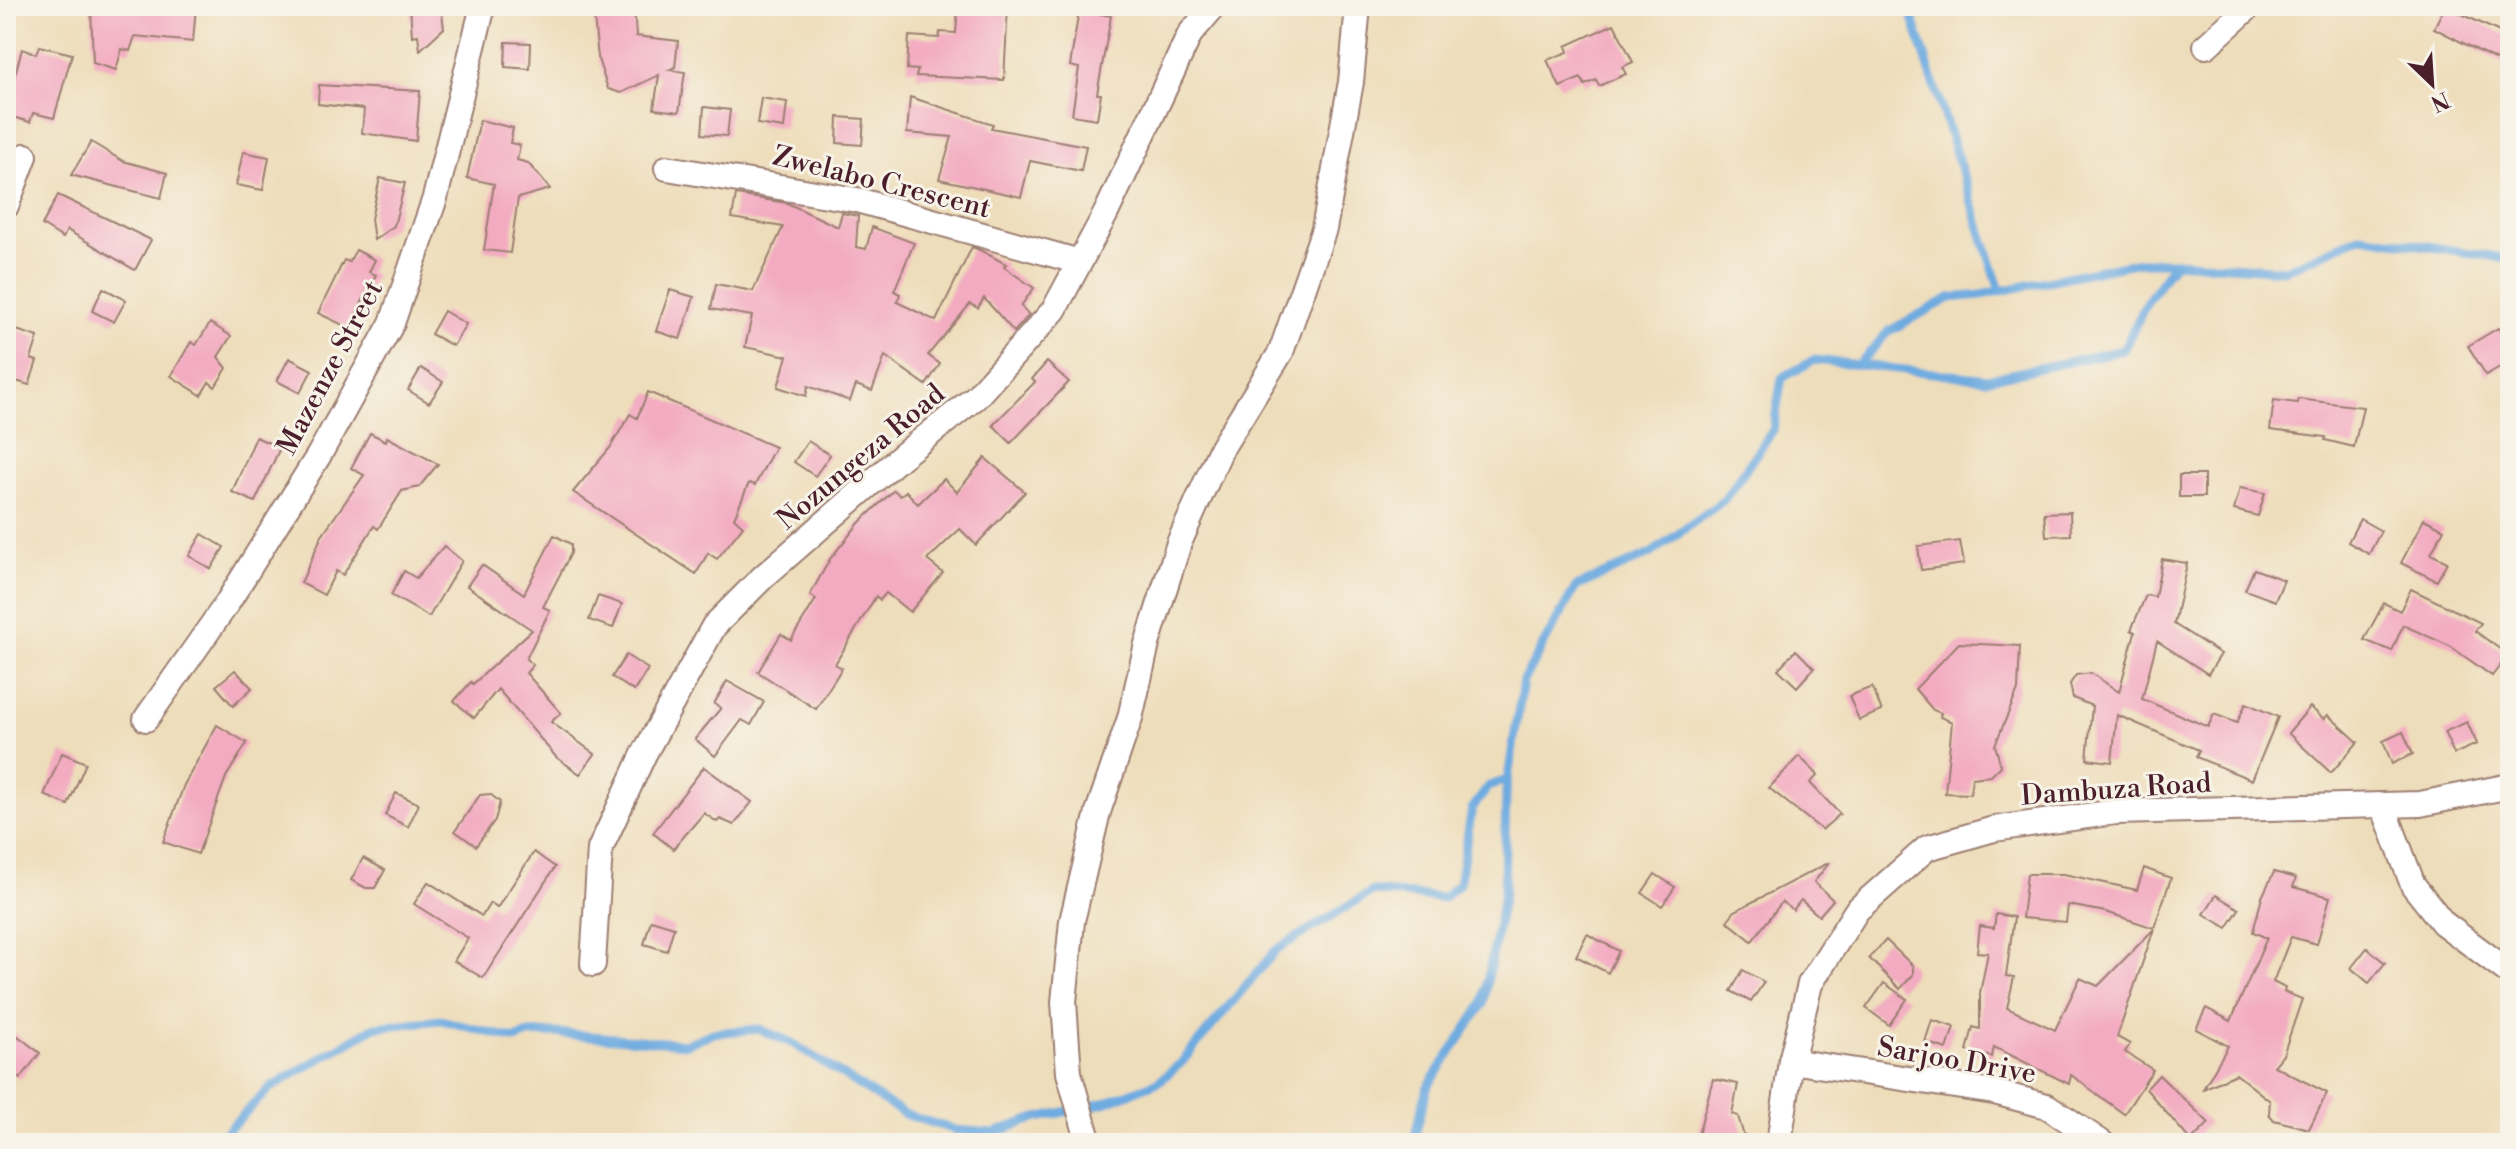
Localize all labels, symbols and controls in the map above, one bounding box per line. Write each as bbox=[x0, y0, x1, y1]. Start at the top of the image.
north arrow bbox=[2392, 44, 2472, 124]
text: N bbox=[2426, 85, 2453, 117]
street label: Zwelabo Crescent bbox=[769, 138, 994, 226]
street label: Mazenze Street bbox=[270, 274, 391, 461]
street label: Nozungeza Road bbox=[770, 377, 952, 538]
street label: Dambuza Road bbox=[2020, 765, 2213, 814]
street label: Sarjoo Drive bbox=[1875, 1029, 2039, 1092]

